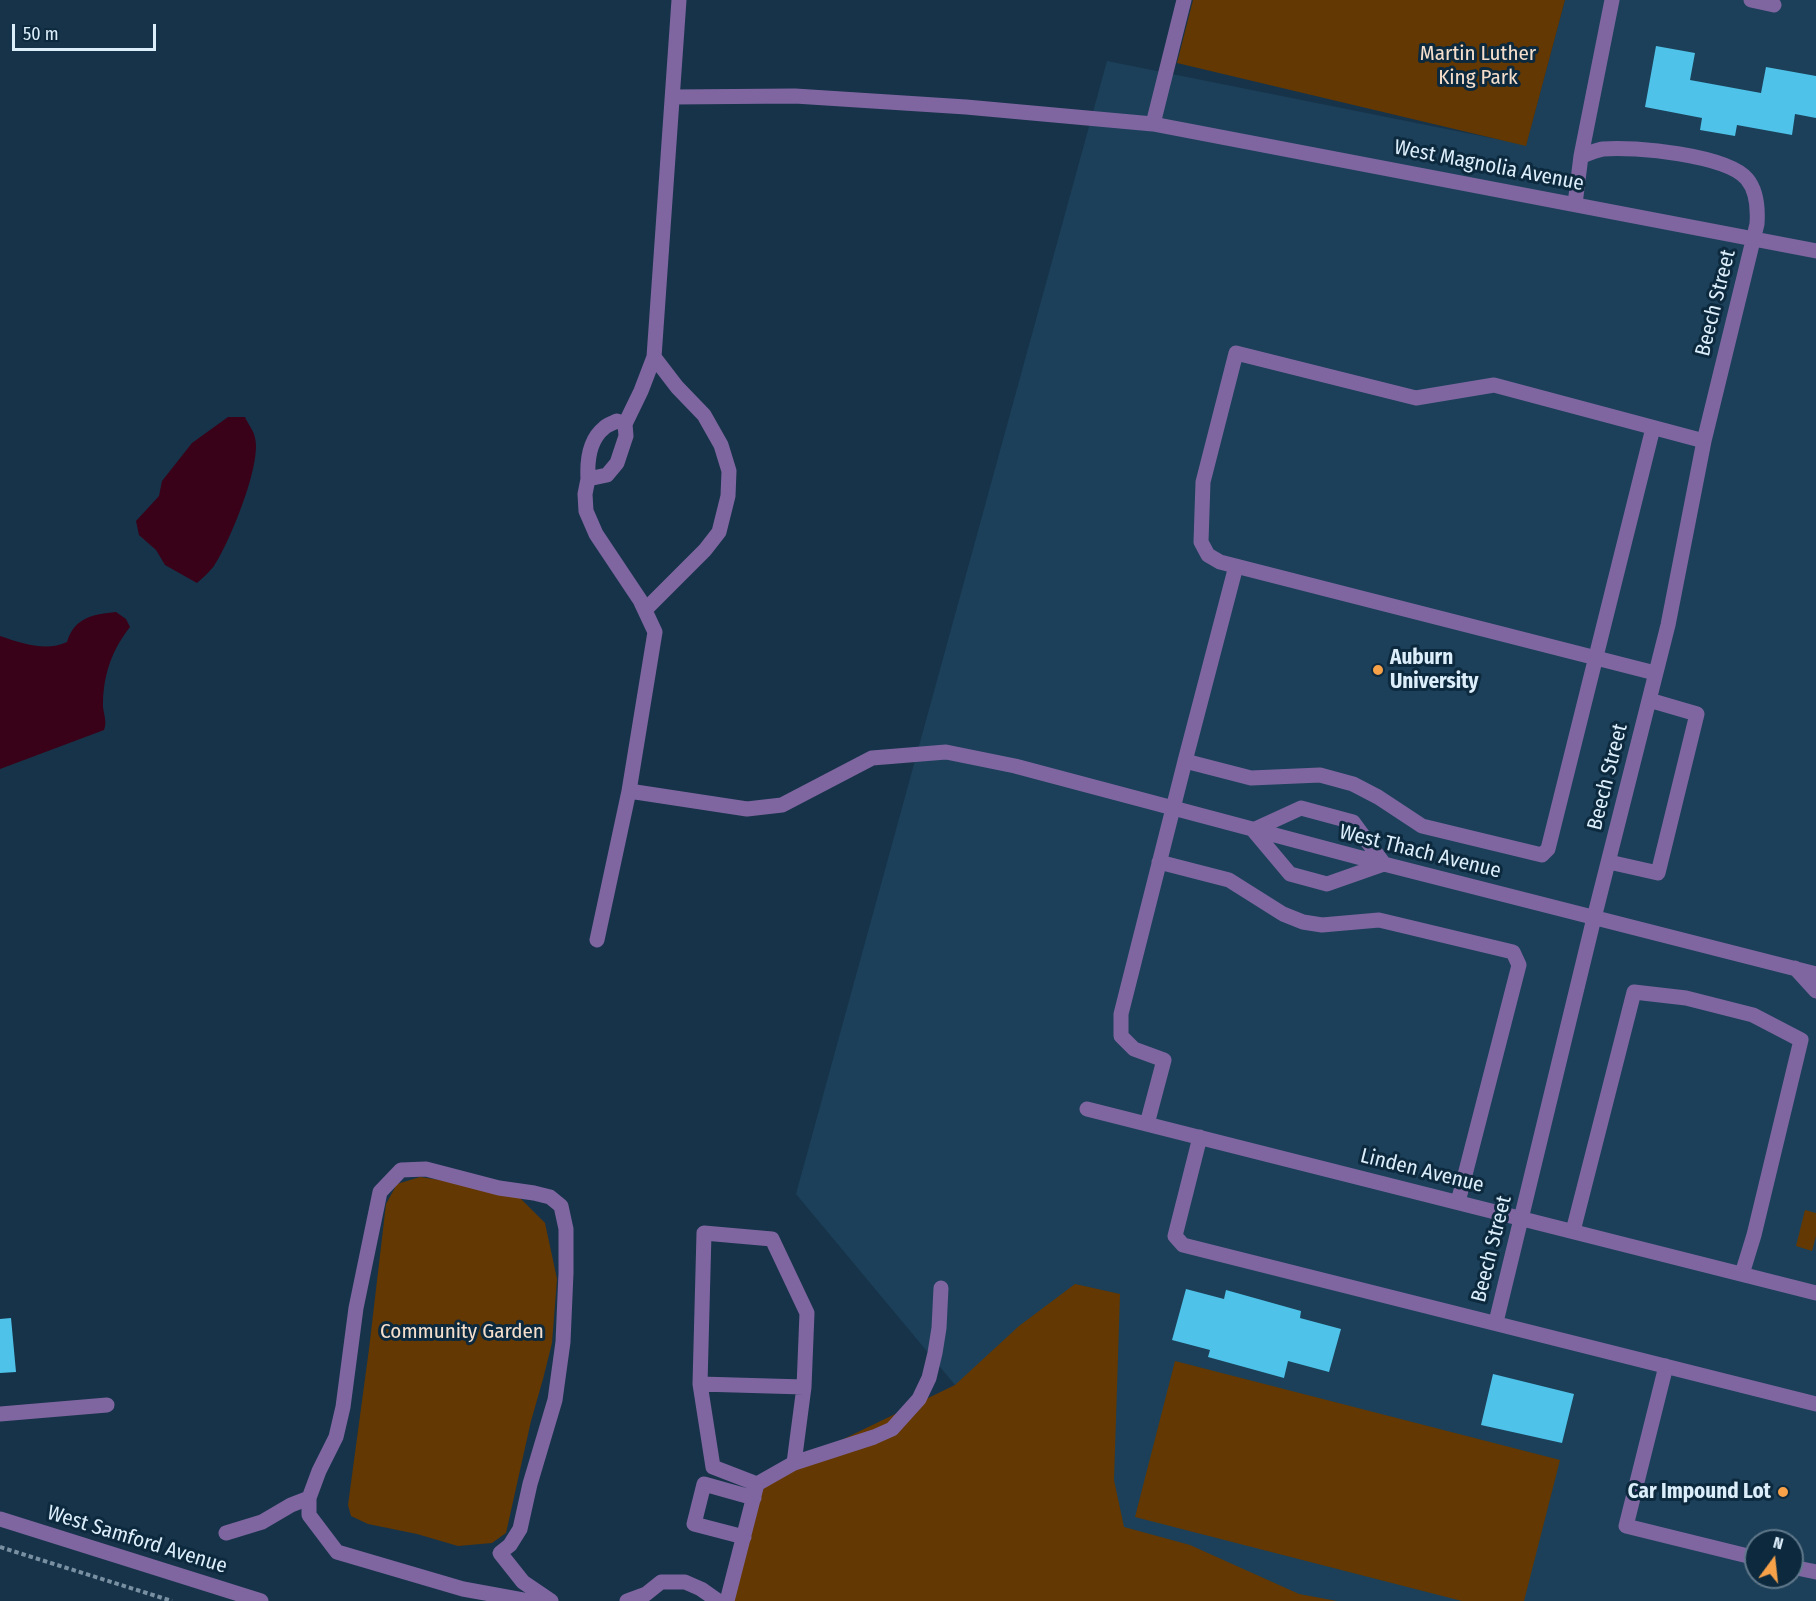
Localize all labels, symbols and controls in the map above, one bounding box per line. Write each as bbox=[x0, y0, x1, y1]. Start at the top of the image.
scale bar bbox=[15, 12, 159, 50]
text: 50 m bbox=[23, 23, 59, 45]
park label: Martin Luther King Park bbox=[1420, 41, 1536, 91]
street label: West Magnolia Avenue bbox=[1392, 135, 1586, 197]
street label: Beech Street bbox=[1691, 247, 1741, 359]
place label: Auburn University bbox=[1390, 645, 1479, 695]
marker: Auburn University bbox=[1371, 663, 1385, 677]
street label: Beech Street bbox=[1583, 721, 1633, 833]
street label: West Thach Avenue bbox=[1336, 820, 1504, 884]
street label: Linden Avenue bbox=[1358, 1143, 1486, 1199]
street label: Beech Street bbox=[1467, 1193, 1517, 1305]
park label: Community Garden bbox=[380, 1319, 544, 1345]
place label: Car Impound Lot bbox=[1628, 1479, 1771, 1505]
marker: Car Impound Lot bbox=[1776, 1485, 1790, 1499]
street label: West Samford Avenue bbox=[44, 1501, 230, 1579]
north arrow bbox=[1744, 1529, 1804, 1589]
text: N bbox=[1771, 1533, 1785, 1553]

